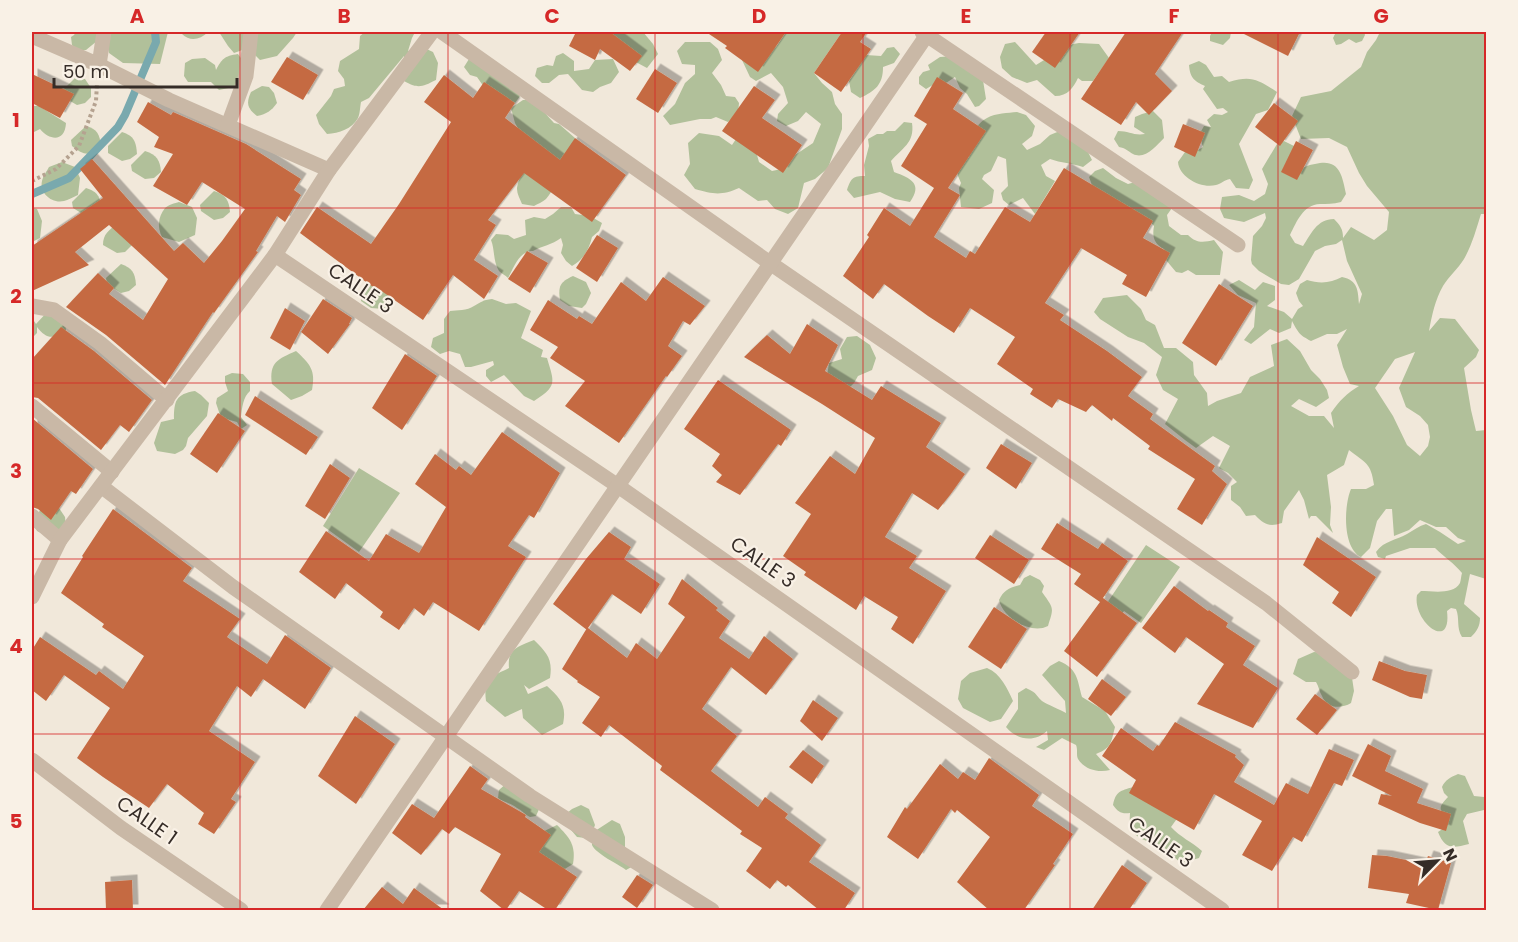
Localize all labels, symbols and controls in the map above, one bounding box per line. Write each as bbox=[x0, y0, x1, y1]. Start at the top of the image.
text: A bbox=[130, 2, 145, 30]
text: B bbox=[337, 2, 351, 30]
text: C bbox=[544, 2, 560, 30]
text: D bbox=[752, 2, 766, 30]
text: E bbox=[961, 2, 971, 30]
text: F bbox=[1169, 2, 1180, 30]
text: G bbox=[1373, 2, 1389, 30]
scale bar bbox=[54, 51, 237, 89]
text: 50 m bbox=[63, 59, 109, 84]
text: 1 bbox=[12, 106, 20, 134]
street label: CALLE 3 bbox=[323, 256, 399, 320]
text: 2 bbox=[10, 282, 22, 310]
text: 3 bbox=[10, 457, 22, 485]
street label: CALLE 3 bbox=[725, 529, 801, 595]
text: 4 bbox=[9, 632, 23, 660]
street label: CALLE 1 bbox=[111, 789, 183, 851]
text: 5 bbox=[10, 807, 23, 835]
street label: CALLE 3 bbox=[1123, 809, 1199, 875]
north arrow bbox=[1407, 831, 1467, 891]
text: N bbox=[1437, 845, 1463, 865]

